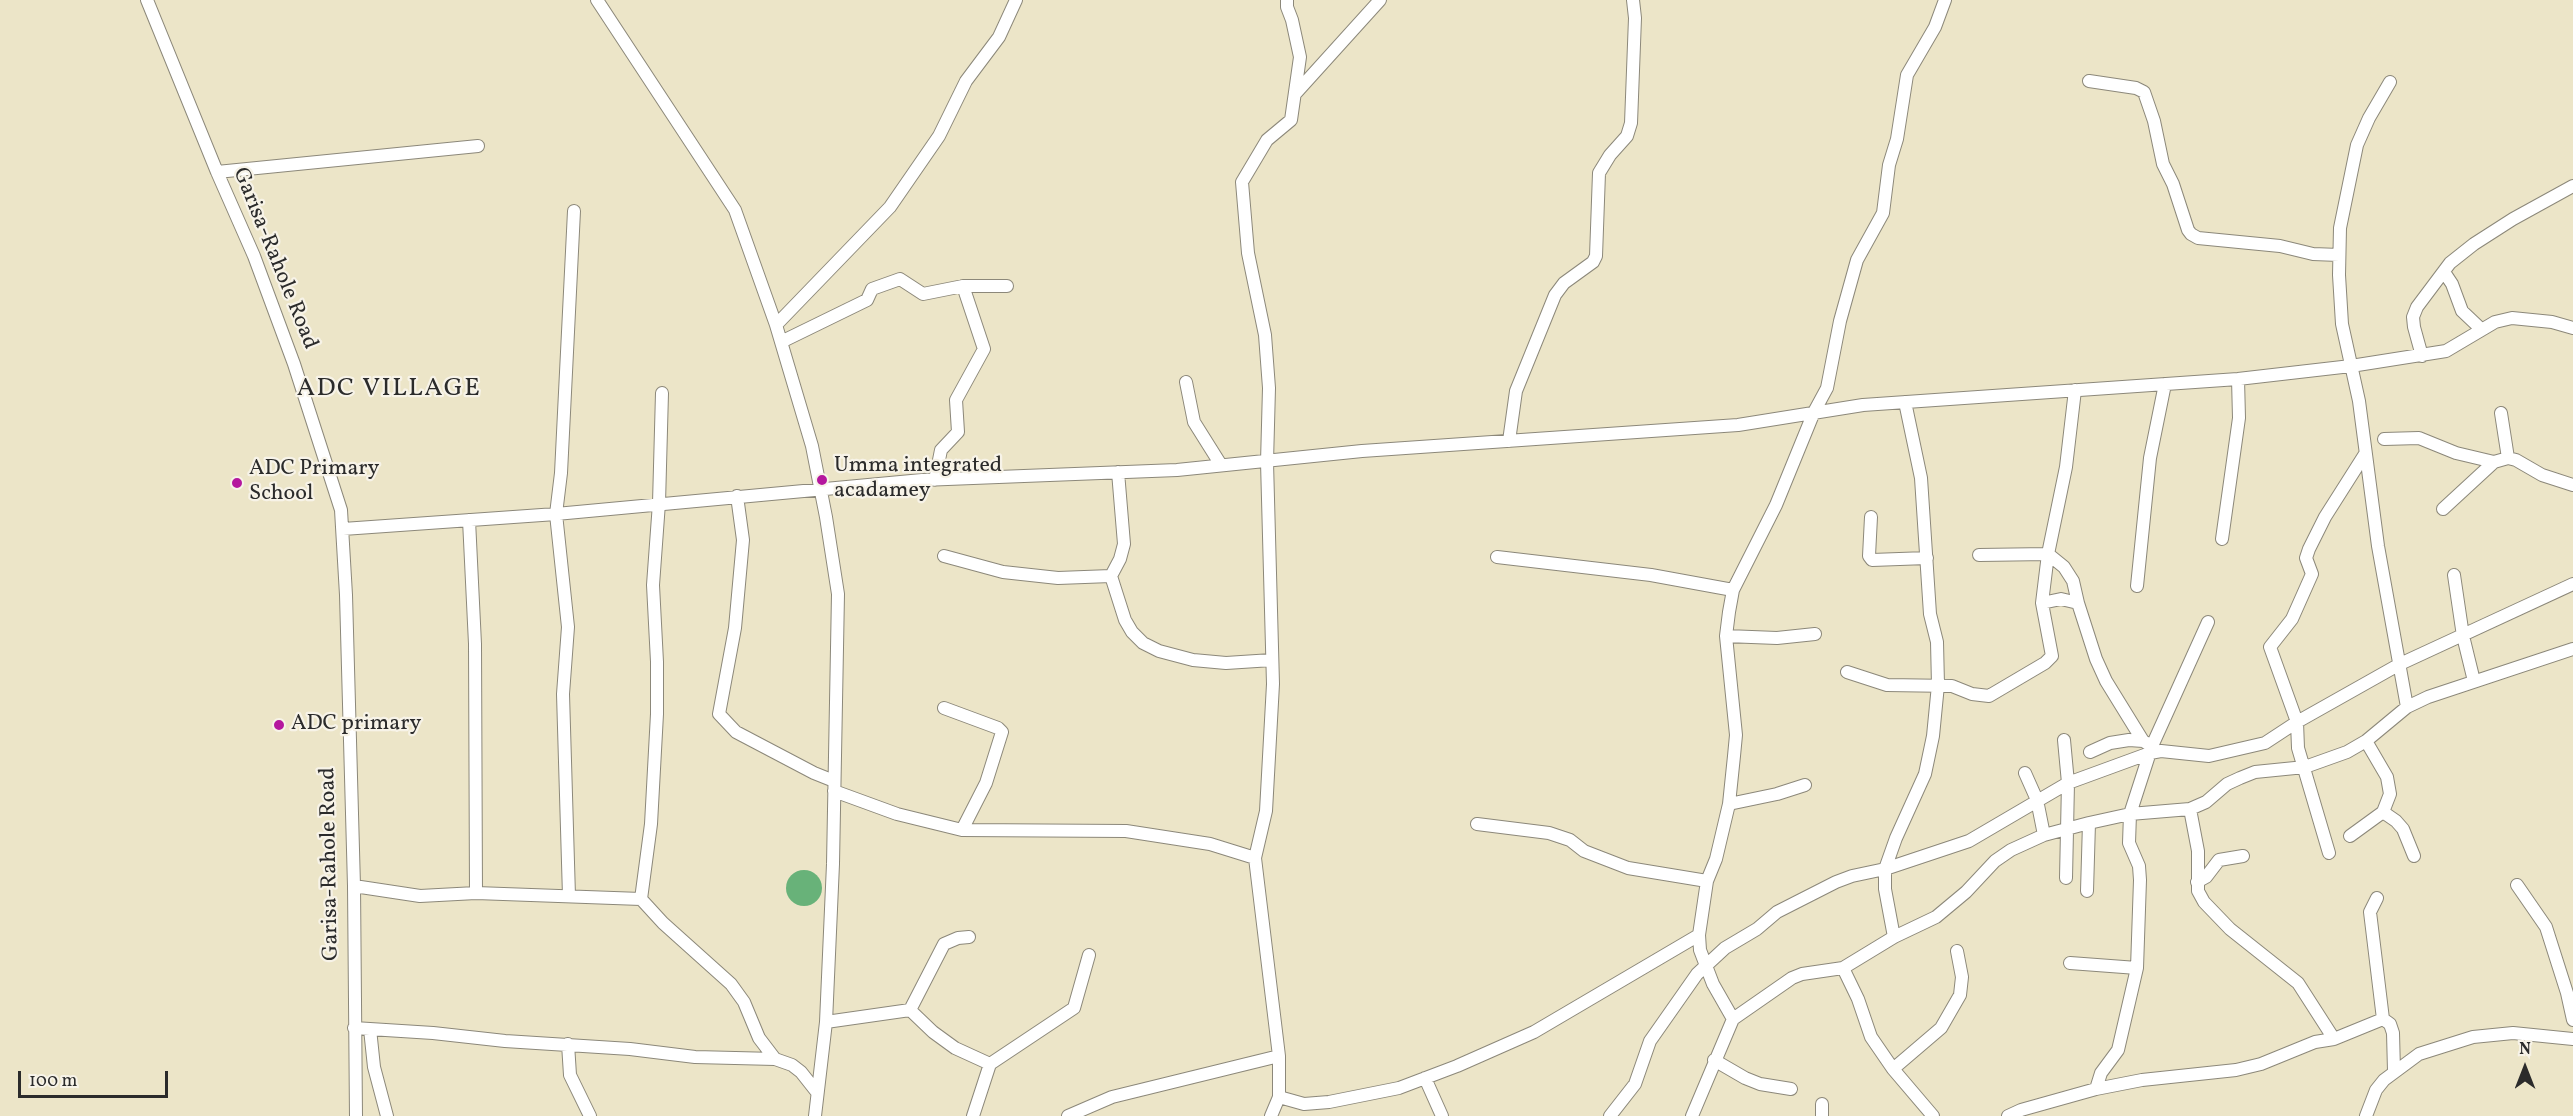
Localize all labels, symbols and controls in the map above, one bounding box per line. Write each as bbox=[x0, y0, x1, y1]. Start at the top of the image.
street label: Garisa-Rahole Road bbox=[226, 164, 322, 354]
district label: ADC VILLAGE bbox=[297, 374, 481, 406]
place label: Umma integrated acadamey bbox=[834, 454, 1002, 506]
place label: ADC Primary School bbox=[249, 457, 379, 508]
marker: Umma integrated acadamey bbox=[815, 473, 829, 487]
marker: ADC Primary School bbox=[230, 476, 244, 490]
place label: ADC primary bbox=[291, 712, 421, 738]
marker: ADC primary bbox=[272, 718, 286, 732]
street label: Garisa-Rahole Road bbox=[316, 767, 346, 961]
north arrow bbox=[2495, 1038, 2555, 1098]
text: N bbox=[2519, 1039, 2531, 1061]
scale bar bbox=[21, 1059, 171, 1097]
text: 100 m bbox=[29, 1069, 78, 1094]

